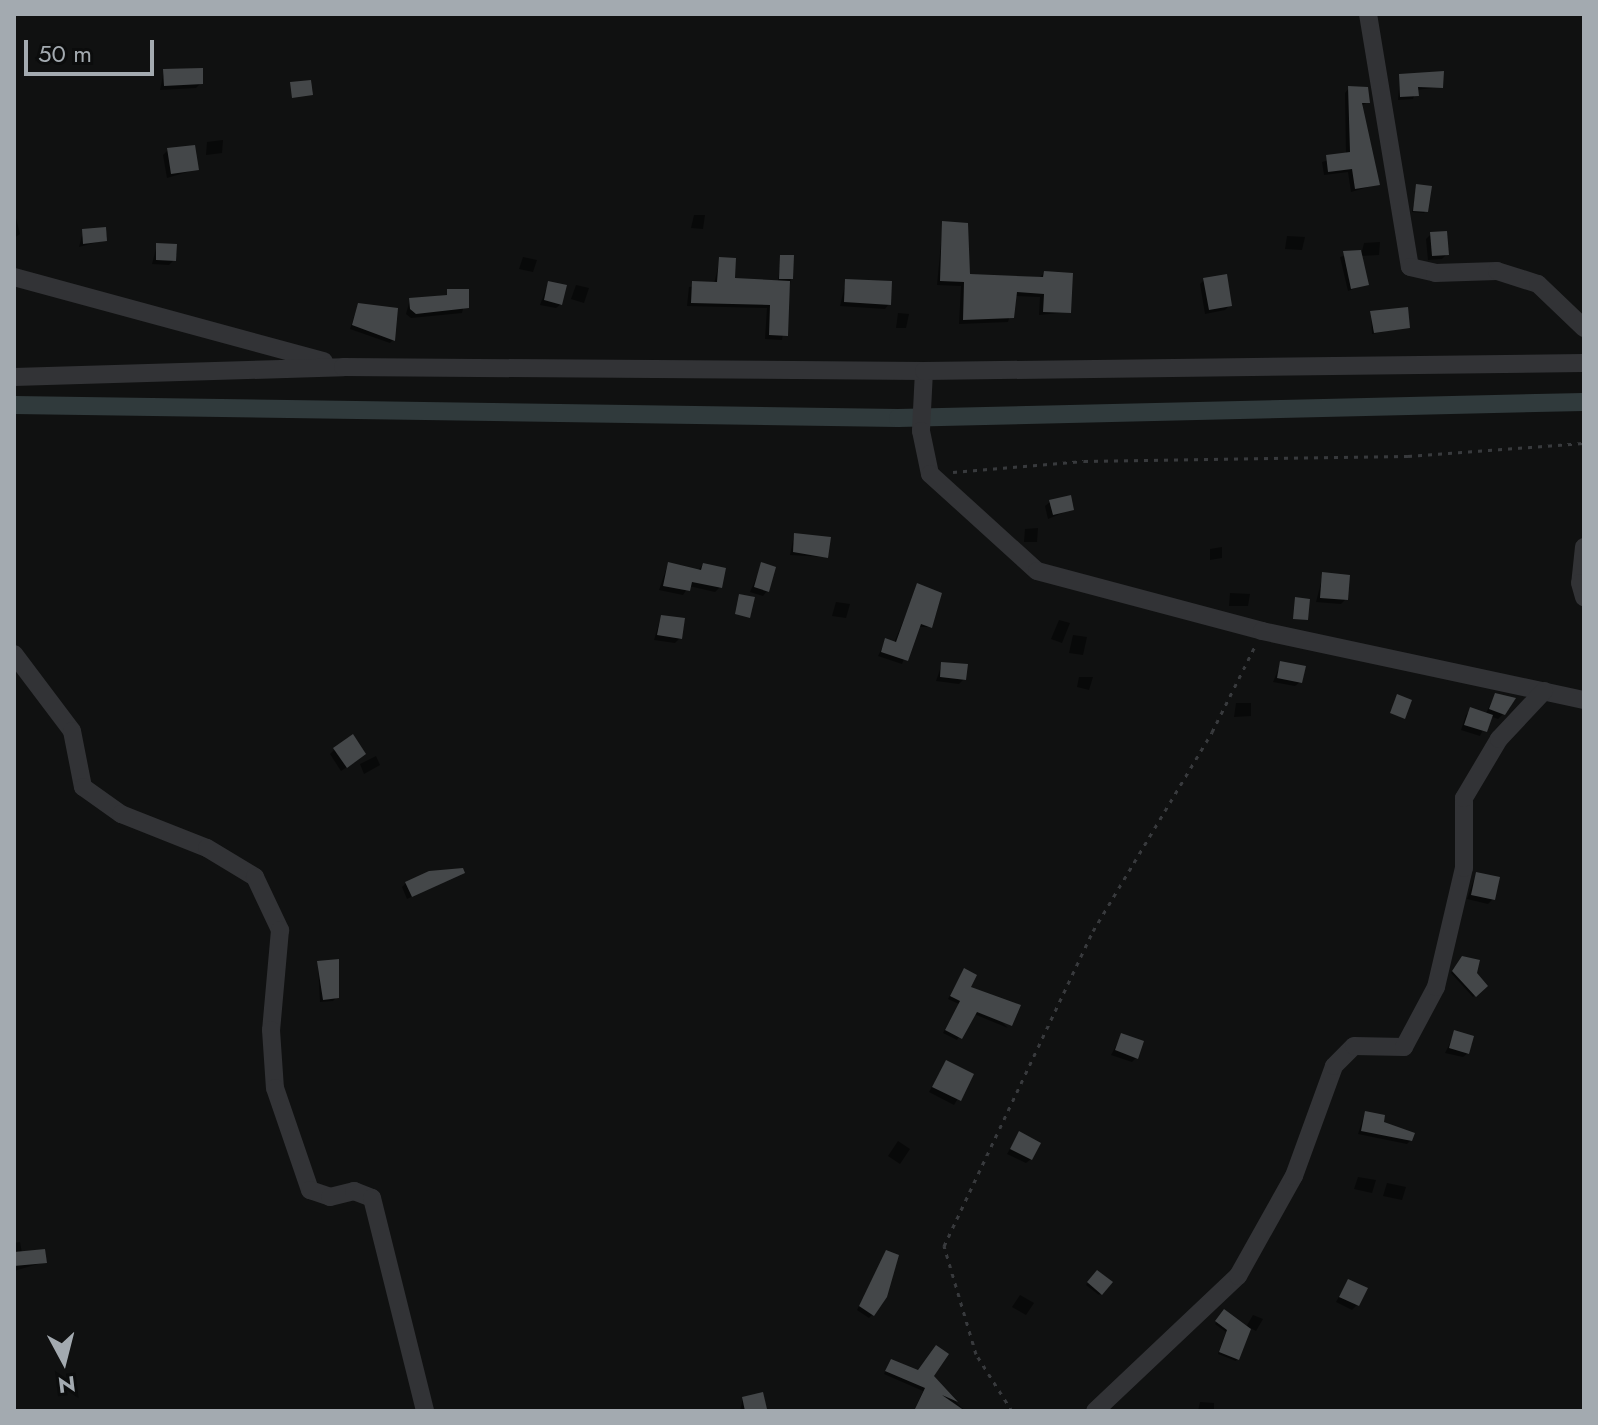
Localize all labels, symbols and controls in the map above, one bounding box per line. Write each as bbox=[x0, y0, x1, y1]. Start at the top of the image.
scale bar bbox=[28, 24, 158, 74]
text: 50 m bbox=[38, 36, 92, 71]
north arrow bbox=[24, 1321, 104, 1401]
text: N bbox=[56, 1368, 78, 1402]

